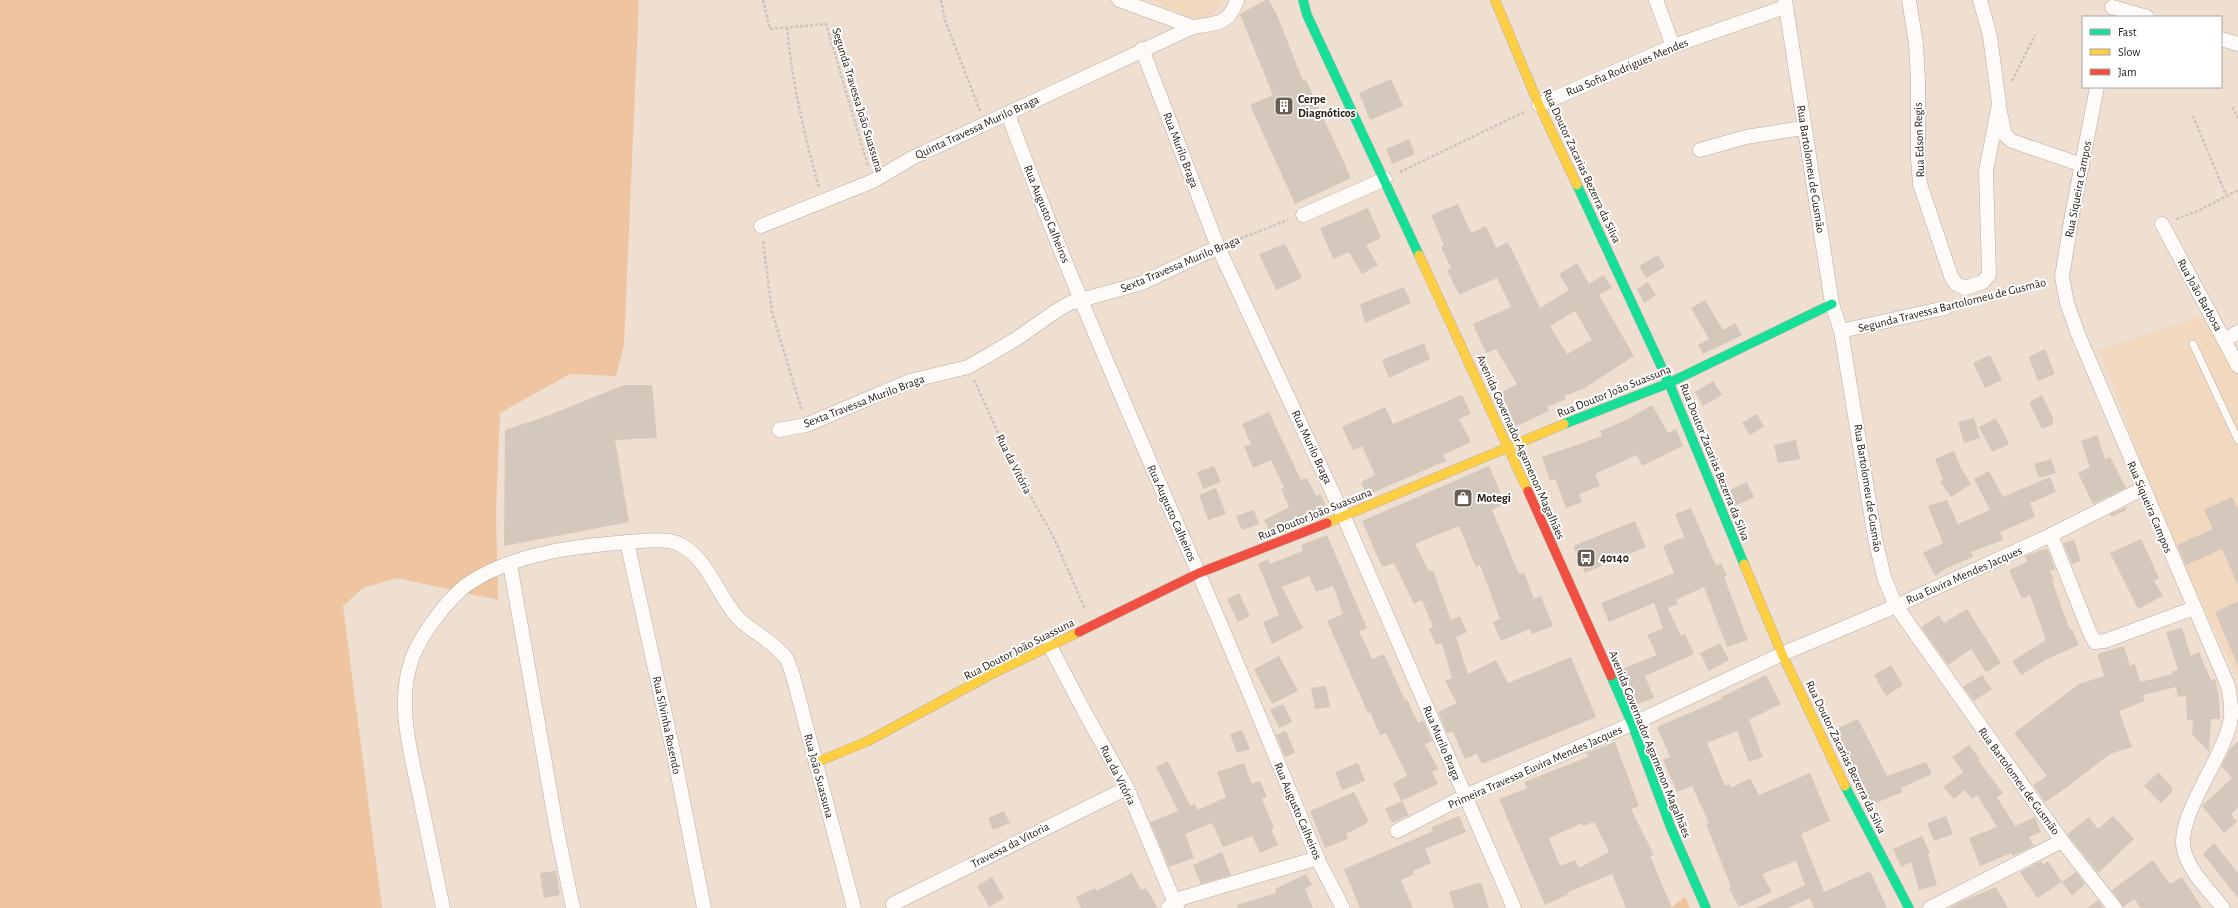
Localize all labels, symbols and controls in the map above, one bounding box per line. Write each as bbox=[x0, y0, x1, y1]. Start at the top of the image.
legend bbox=[2082, 16, 2222, 88]
street label: Segunda Travessa João Suassuna bbox=[830, 26, 886, 174]
text: Fast bbox=[2118, 26, 2137, 38]
street label: Rua Sofia Rodrigues Mendes bbox=[1564, 36, 1690, 98]
text: Slow bbox=[2118, 46, 2140, 58]
text: Jam bbox=[2118, 66, 2137, 78]
street label: Rua Doutor Zacarias Bezerra da Silva bbox=[1541, 87, 1623, 245]
street label: Quinta Travessa Murilo Braga bbox=[913, 93, 1042, 162]
place label: Cerpe Diagnóticos bbox=[1298, 93, 1356, 119]
building icon: Cerpe Diagnóticos bbox=[1273, 95, 1295, 117]
street label: Rua Edson Regis bbox=[1912, 102, 1926, 178]
street label: Rua Bartolomeu de Gusmão bbox=[1795, 104, 1827, 234]
street label: Rua Murilo Braga bbox=[1161, 111, 1201, 190]
street label: Rua Siqueira Campos bbox=[2063, 140, 2093, 238]
street label: Rua Augusto Calheiros bbox=[1022, 163, 1072, 265]
street label: Sexta Travessa Murilo Braga bbox=[1119, 233, 1242, 295]
street label: Rua João Barbosa bbox=[2175, 257, 2225, 334]
street label: Segunda Travessa Bartolomeu de Gusmão bbox=[1857, 276, 2047, 334]
street label: Avenida Governador Agamenon Magalhães bbox=[1475, 353, 1567, 541]
street label: Rua Doutor João Suassuna bbox=[1555, 362, 1673, 419]
street label: Sexta Travessa Murilo Braga bbox=[802, 372, 926, 430]
street label: Rua Doutor Zacarias Bezerra da Silva bbox=[1678, 382, 1752, 543]
street label: Rua Murilo Braga bbox=[1290, 408, 1334, 486]
street label: Rua Bartolomeu de Gusmão bbox=[1852, 423, 1884, 553]
street label: Rua da Vitória bbox=[994, 432, 1034, 496]
street label: Rua Siqueira Campos bbox=[2125, 459, 2175, 555]
street label: Rua Augusto Calheiros bbox=[1145, 463, 1199, 563]
street label: Rua Doutor João Suassuna bbox=[1256, 485, 1374, 542]
shop icon: Motegi bbox=[1452, 487, 1474, 509]
place label: Motegi bbox=[1477, 492, 1511, 504]
street label: Rua Euvira Mendes Jacques bbox=[1904, 544, 2024, 606]
bus stop icon: 40140 bbox=[1575, 547, 1597, 569]
place label: 40140 bbox=[1600, 552, 1629, 564]
street label: Rua Doutor João Suassuna bbox=[962, 616, 1076, 682]
street label: Avenida Governador Agamenon Magalhães bbox=[1607, 649, 1693, 839]
street label: Rua Silvinha Rosendo bbox=[651, 675, 683, 775]
street label: Rua Doutor Zacarias Bezerra da Silva bbox=[1804, 679, 1889, 836]
street label: Rua Murilo Braga bbox=[1421, 704, 1463, 782]
street label: Primeira Travessa Euvira Mendes Jacques bbox=[1446, 723, 1624, 811]
street label: Rua Bartolomeu de Gusmão bbox=[1976, 725, 2062, 837]
street label: Rua João Suassuna bbox=[802, 733, 836, 820]
street label: Rua da Vitória bbox=[1098, 743, 1138, 807]
street label: Rua Augusto Calheiros bbox=[1272, 761, 1324, 861]
street label: Travessa da Vitoria bbox=[969, 820, 1052, 870]

